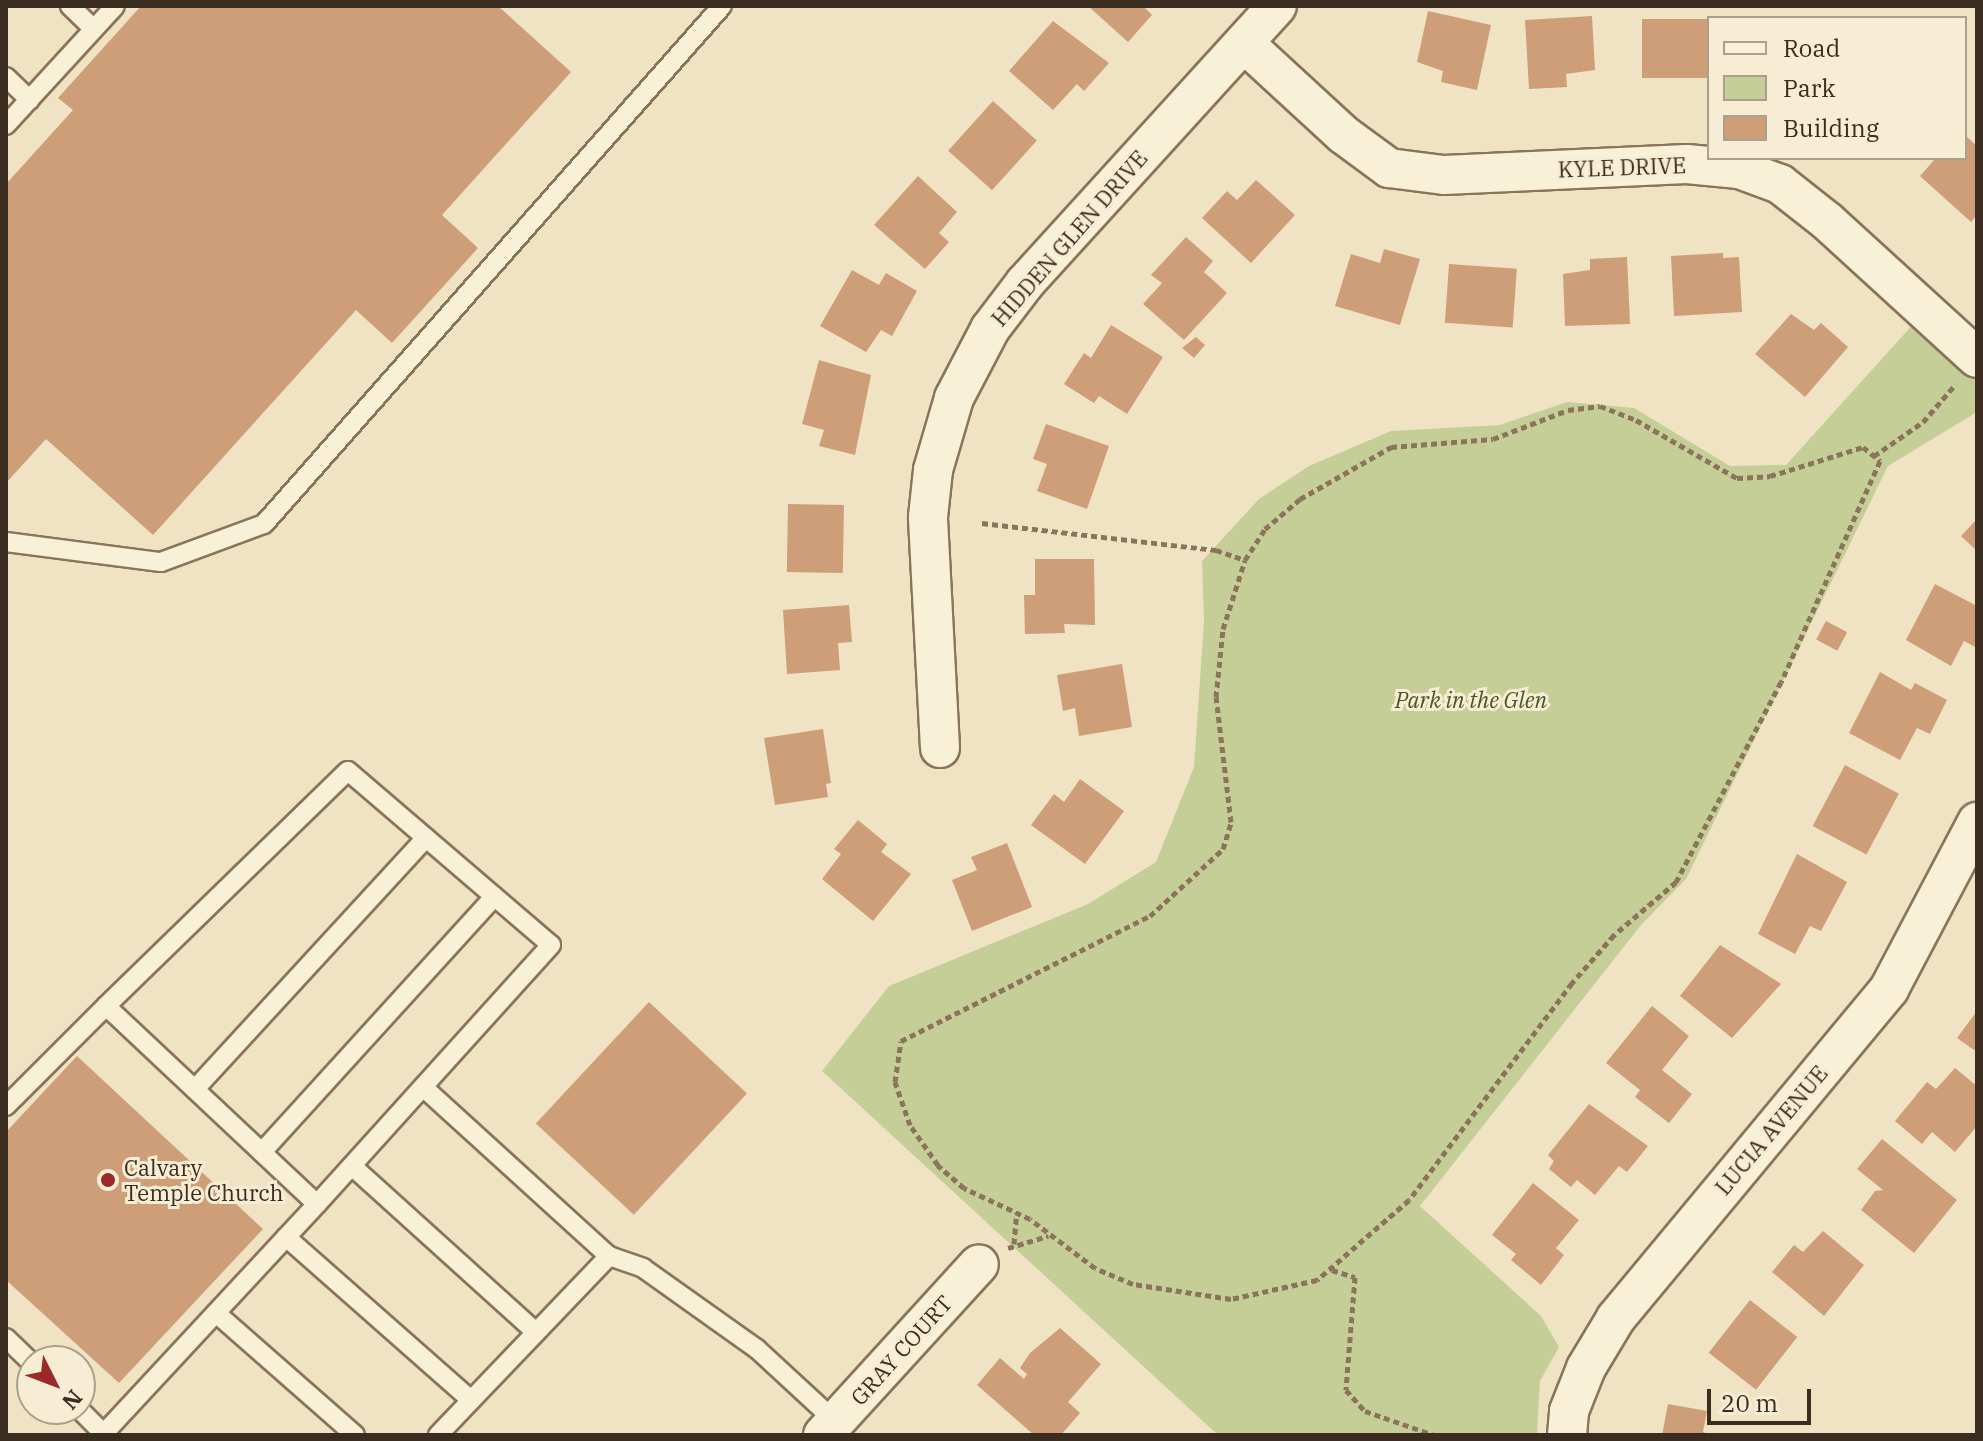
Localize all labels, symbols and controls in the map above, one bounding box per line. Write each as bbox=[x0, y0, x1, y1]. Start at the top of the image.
legend bbox=[1707, 16, 1967, 160]
text: Road bbox=[1783, 32, 1840, 64]
text: Park bbox=[1783, 72, 1835, 104]
text: Building bbox=[1783, 112, 1879, 144]
street label: HIDDEN GLEN DRIVE bbox=[985, 145, 1153, 331]
street label: KYLE DRIVE bbox=[1557, 152, 1687, 182]
park label: Park in the Glen bbox=[1395, 687, 1547, 713]
street label: LUCIA AVENUE bbox=[1709, 1060, 1833, 1200]
place label: Calvary Temple Church bbox=[124, 1154, 284, 1206]
marker: Calvary Temple Church bbox=[99, 1171, 117, 1189]
street label: GRAY COURT bbox=[845, 1290, 957, 1410]
north arrow bbox=[16, 1345, 96, 1425]
scale bar bbox=[1711, 1373, 1815, 1423]
text: N bbox=[56, 1384, 89, 1416]
text: 20 m bbox=[1721, 1387, 1778, 1419]

